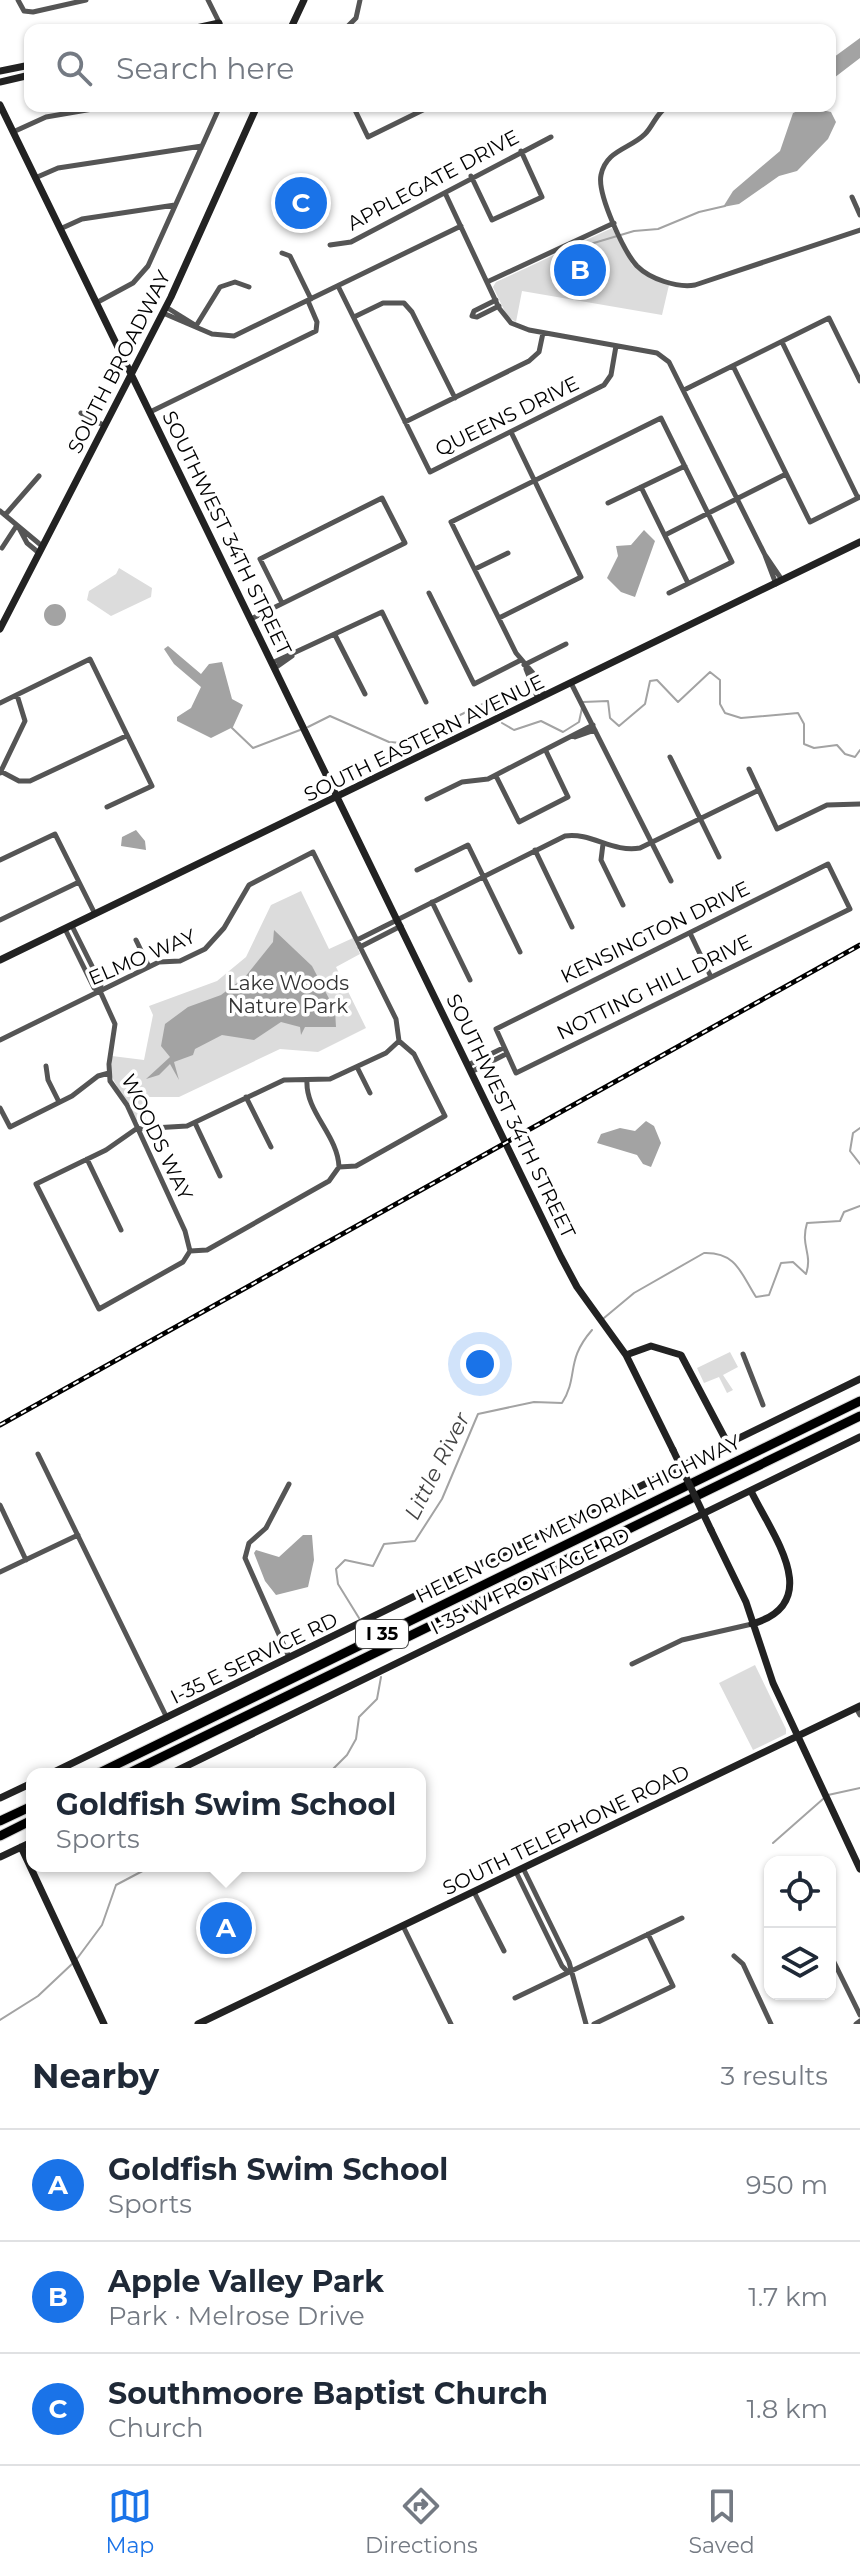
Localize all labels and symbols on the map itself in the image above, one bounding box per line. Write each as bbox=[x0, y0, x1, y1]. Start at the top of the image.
street label: APPLEGATE DRIVE bbox=[343, 125, 523, 235]
pin: C bbox=[275, 173, 327, 233]
pin: B bbox=[554, 240, 606, 300]
street label: SOUTH BROADWAY bbox=[63, 266, 176, 457]
street label: QUEENS DRIVE bbox=[431, 371, 583, 461]
street label: SOUTHWEST 34TH STREET bbox=[157, 407, 297, 660]
street label: SOUTH EASTERN AVENUE bbox=[300, 669, 548, 807]
street label: KENSINGTON DRIVE bbox=[557, 876, 753, 988]
street label: ELMO WAY bbox=[85, 924, 199, 990]
street label: NOTTING HILL DRIVE bbox=[553, 929, 755, 1045]
park label: Lake Woods Nature Park bbox=[227, 971, 349, 1018]
street label: SOUTHWEST 34TH STREET bbox=[441, 990, 581, 1243]
street label: WOODS WAY bbox=[116, 1070, 198, 1204]
your location bbox=[460, 1344, 500, 1384]
water label: Little River bbox=[398, 1407, 476, 1524]
street label: HELEN COLE MEMORIAL HIGHWAY bbox=[412, 1430, 745, 1608]
street label: I-35 W FRONTAGE RD bbox=[427, 1522, 633, 1640]
street label: I-35 E SERVICE RD bbox=[166, 1607, 342, 1709]
road number: I 35 bbox=[356, 1620, 408, 1648]
street label: SOUTH TELEPHONE ROAD bbox=[439, 1760, 693, 1900]
pin: A bbox=[200, 1898, 252, 1958]

